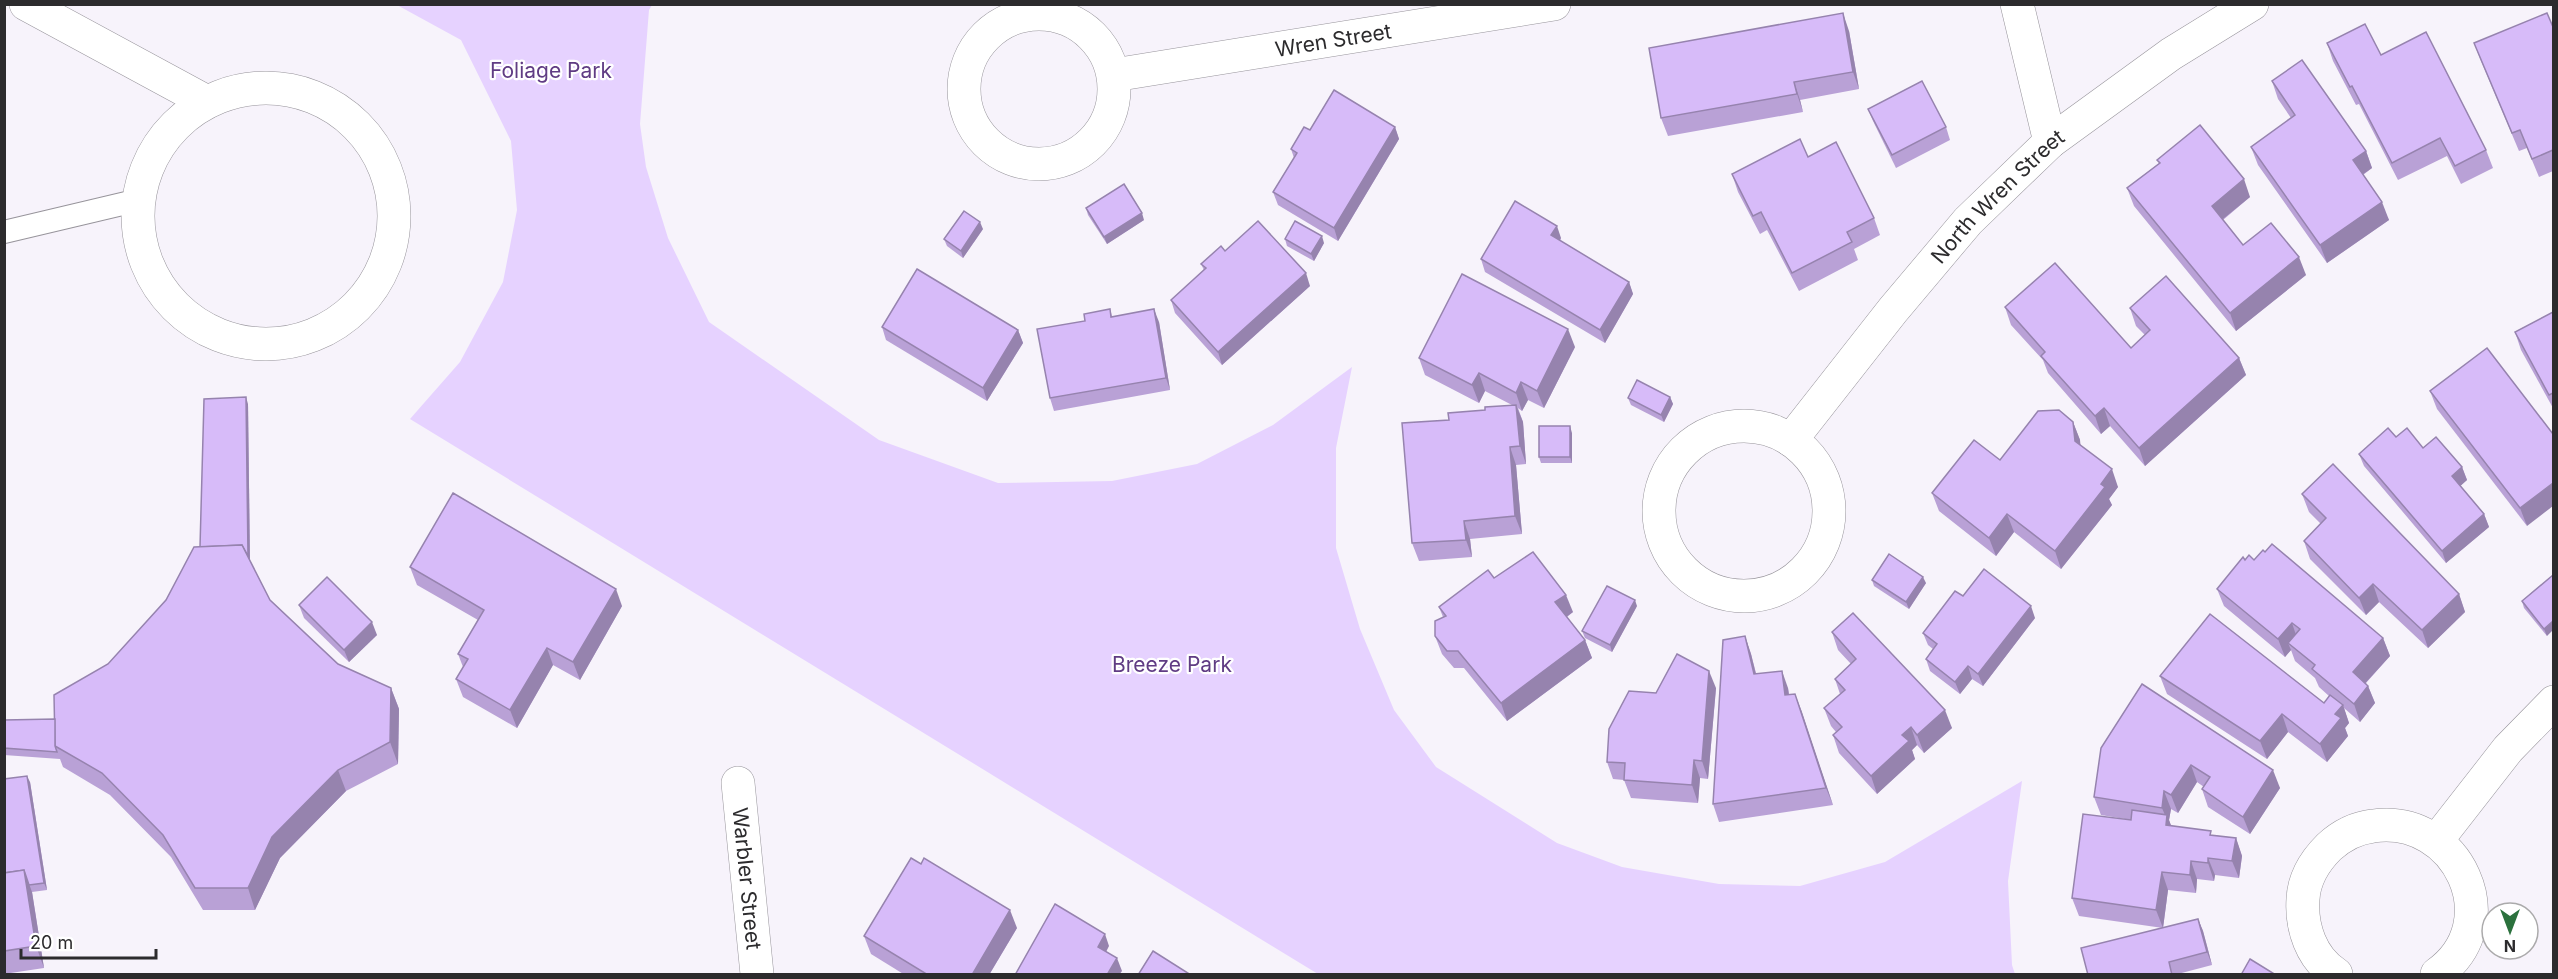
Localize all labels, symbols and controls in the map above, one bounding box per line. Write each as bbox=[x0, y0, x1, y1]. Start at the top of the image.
street label: Wren Street bbox=[1273, 18, 1393, 61]
park label: Foliage Park bbox=[490, 58, 613, 83]
street label: North Wren Street bbox=[1925, 123, 2069, 268]
park label: Breeze Park bbox=[1112, 652, 1232, 677]
street label: Warbler Street bbox=[728, 806, 767, 951]
north arrow bbox=[2480, 901, 2540, 961]
scale bar bbox=[21, 922, 156, 960]
text: 20 m bbox=[30, 932, 73, 953]
text: N bbox=[2504, 936, 2516, 956]

